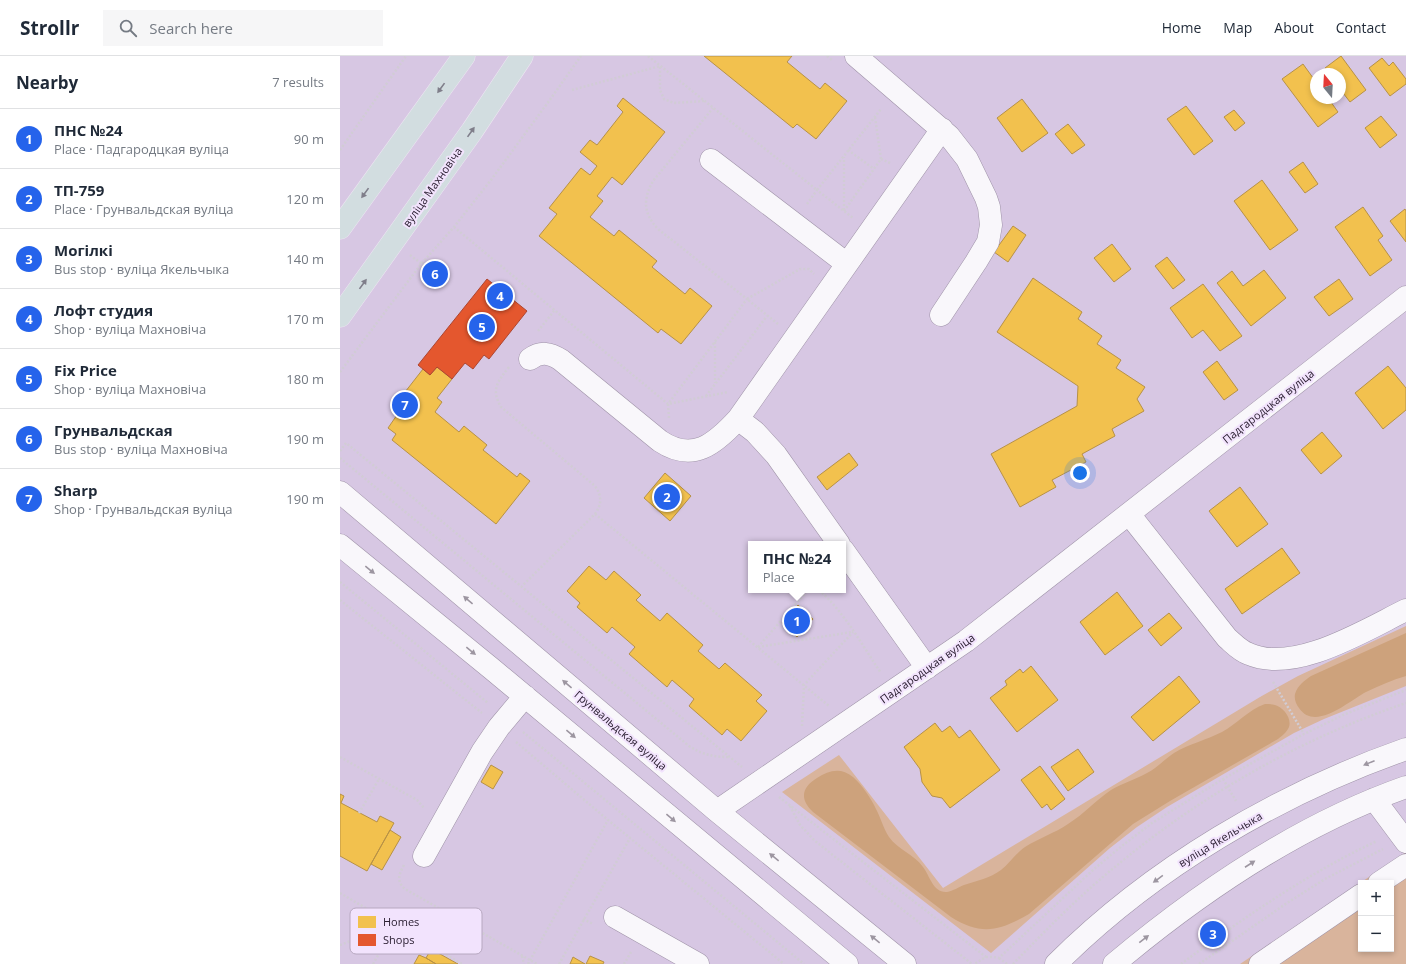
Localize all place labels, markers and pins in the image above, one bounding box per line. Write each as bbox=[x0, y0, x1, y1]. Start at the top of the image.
pin: 6 bbox=[422, 259, 448, 289]
pin: 4 bbox=[487, 281, 513, 311]
pin: 5 bbox=[469, 312, 495, 342]
pin: 7 bbox=[392, 390, 418, 420]
pin: 2 bbox=[654, 482, 680, 512]
pin: 1 bbox=[784, 606, 810, 636]
pin: 3 bbox=[1200, 919, 1226, 949]

